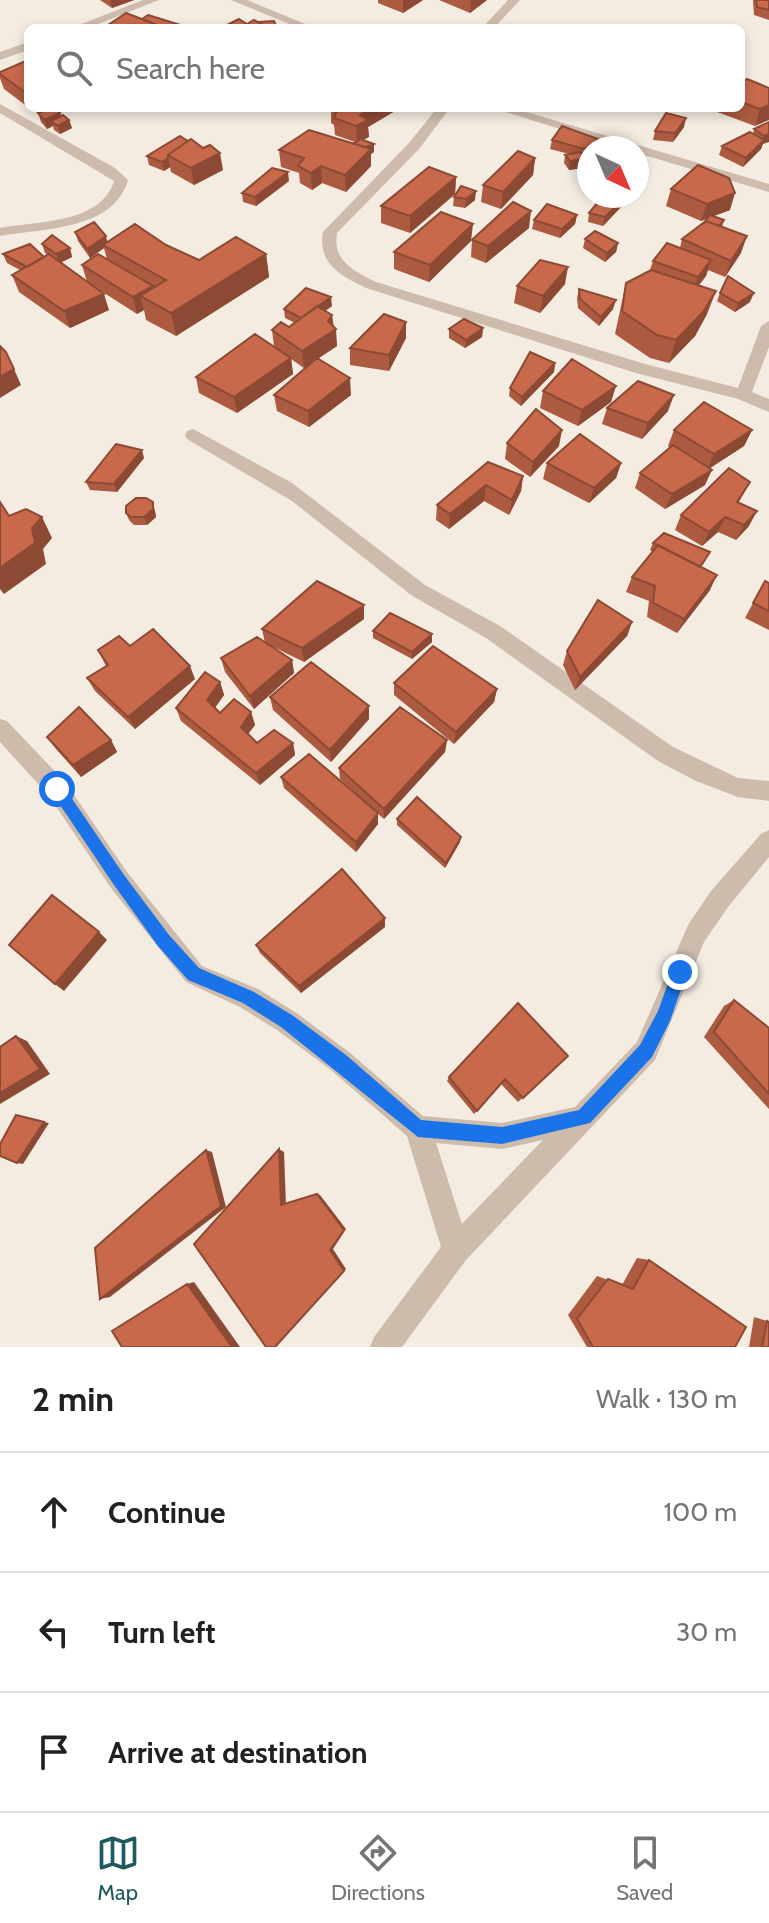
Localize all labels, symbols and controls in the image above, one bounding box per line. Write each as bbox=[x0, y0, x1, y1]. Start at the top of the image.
search box bbox=[24, 24, 745, 112]
icon: search bbox=[52, 46, 96, 90]
text: Search here bbox=[116, 50, 265, 87]
north arrow bbox=[577, 136, 649, 208]
route start bbox=[39, 771, 75, 807]
route end bbox=[662, 954, 698, 990]
text: 2 min bbox=[32, 1378, 114, 1420]
text: Walk · 130 m bbox=[596, 1383, 737, 1415]
icon: ahead bbox=[32, 1490, 76, 1534]
text: Continue bbox=[108, 1494, 225, 1531]
text: 100 m bbox=[664, 1496, 737, 1528]
icon: left bbox=[32, 1610, 76, 1654]
text: Turn left bbox=[108, 1614, 216, 1651]
text: 30 m bbox=[676, 1616, 737, 1648]
icon: arrive bbox=[32, 1730, 76, 1774]
text: Arrive at destination bbox=[108, 1734, 368, 1771]
tab: Map bbox=[96, 1831, 140, 1906]
tab: Directions bbox=[331, 1831, 425, 1906]
tab: Saved bbox=[616, 1831, 673, 1906]

